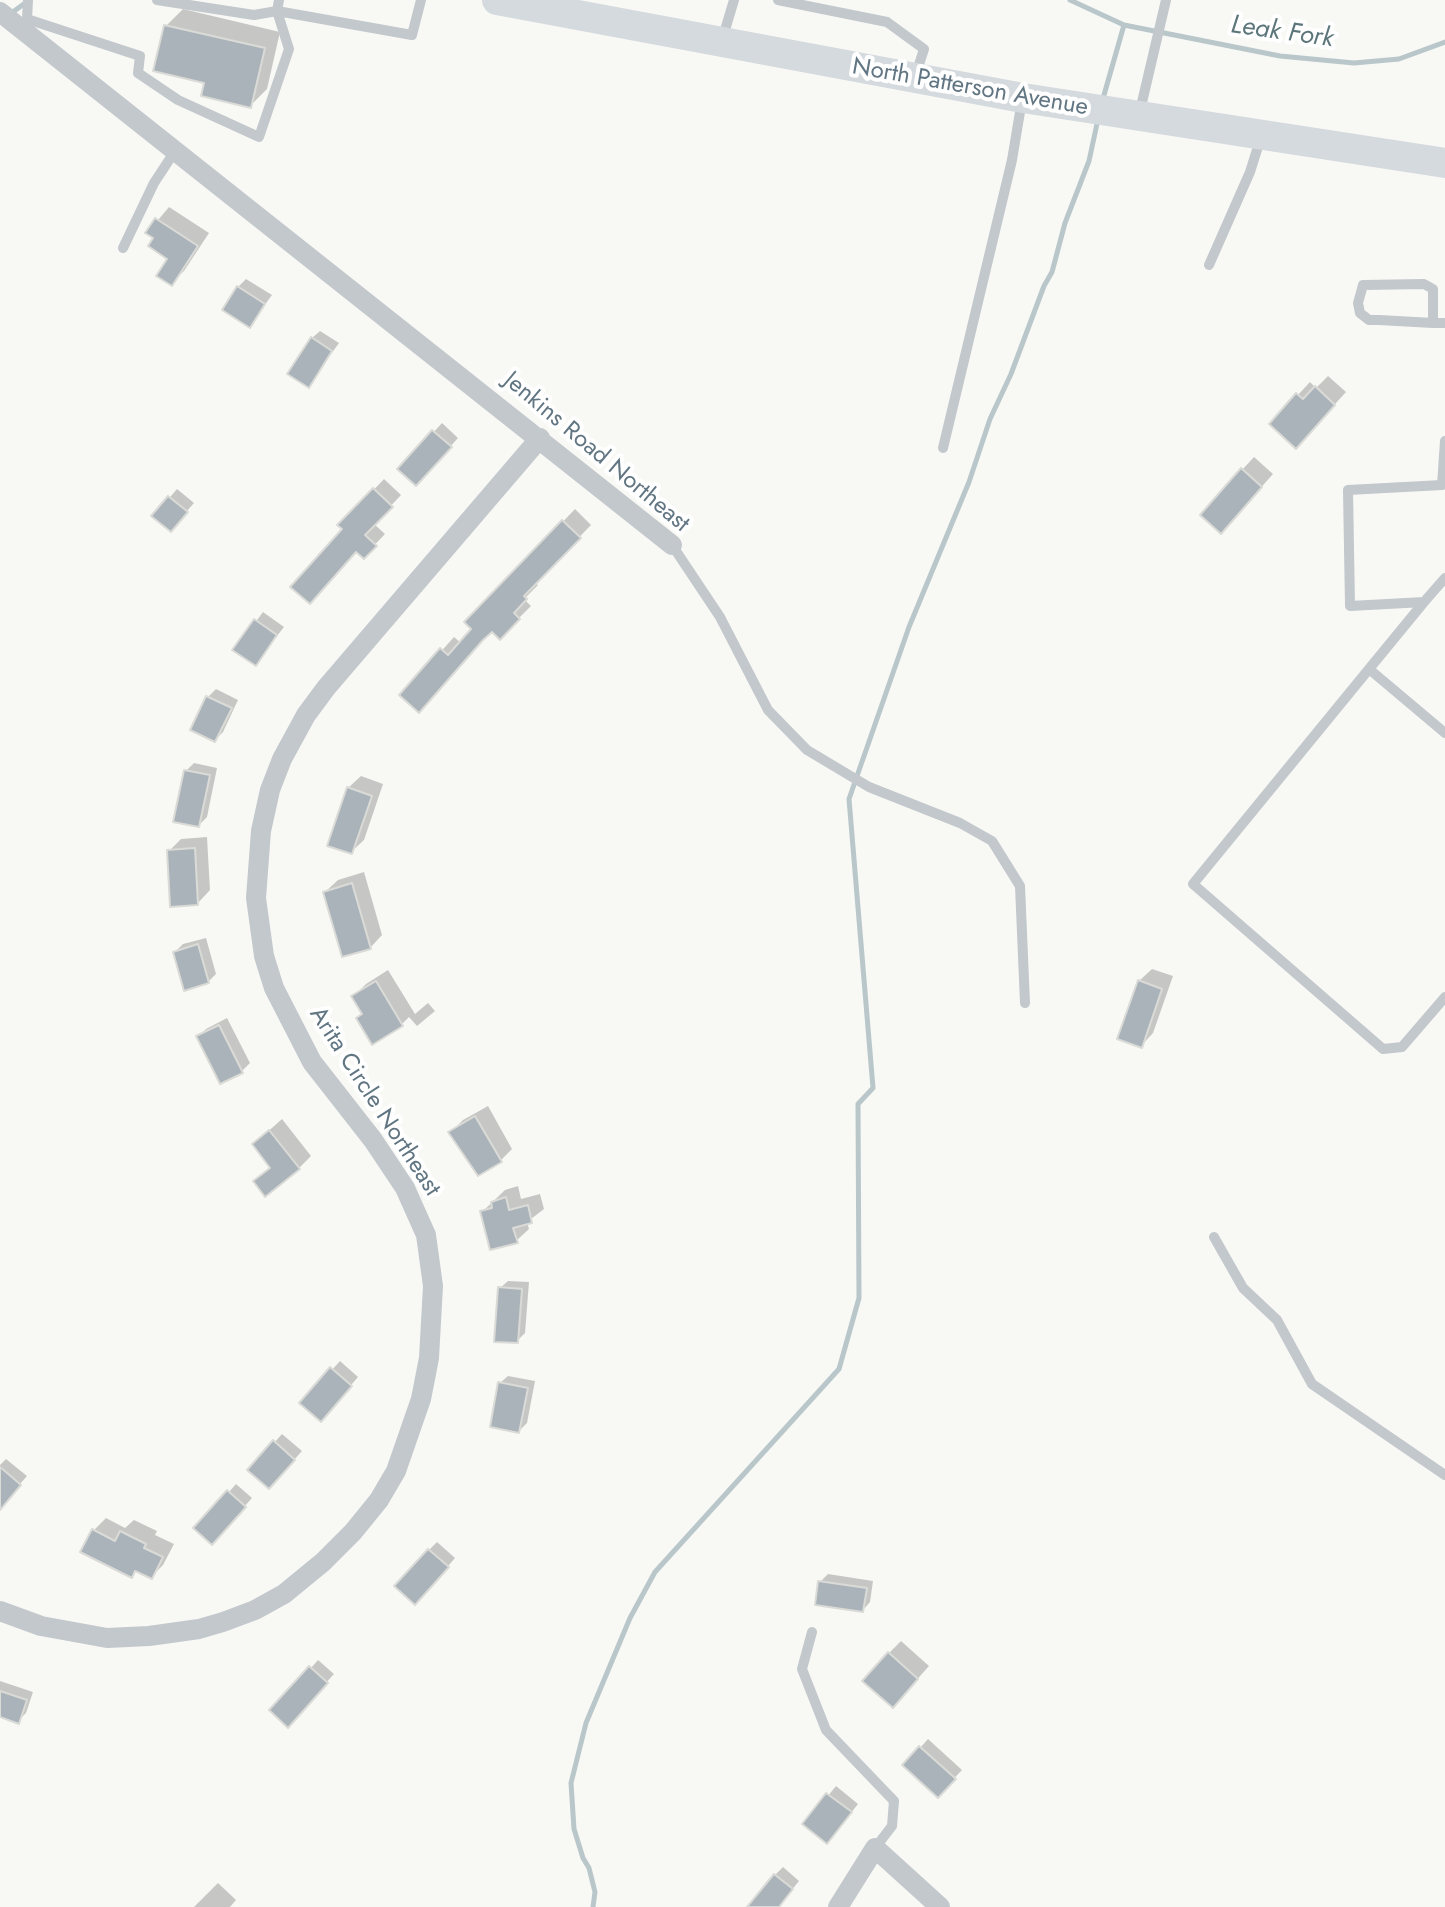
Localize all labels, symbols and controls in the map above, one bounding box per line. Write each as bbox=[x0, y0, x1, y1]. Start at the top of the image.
water label: Leak Fork bbox=[1229, 10, 1335, 56]
street label: North Patterson Avenue bbox=[850, 53, 1090, 123]
street label: Jenkins Road Northeast bbox=[497, 367, 695, 539]
street label: Arita Circle Northeast bbox=[302, 1002, 446, 1202]

